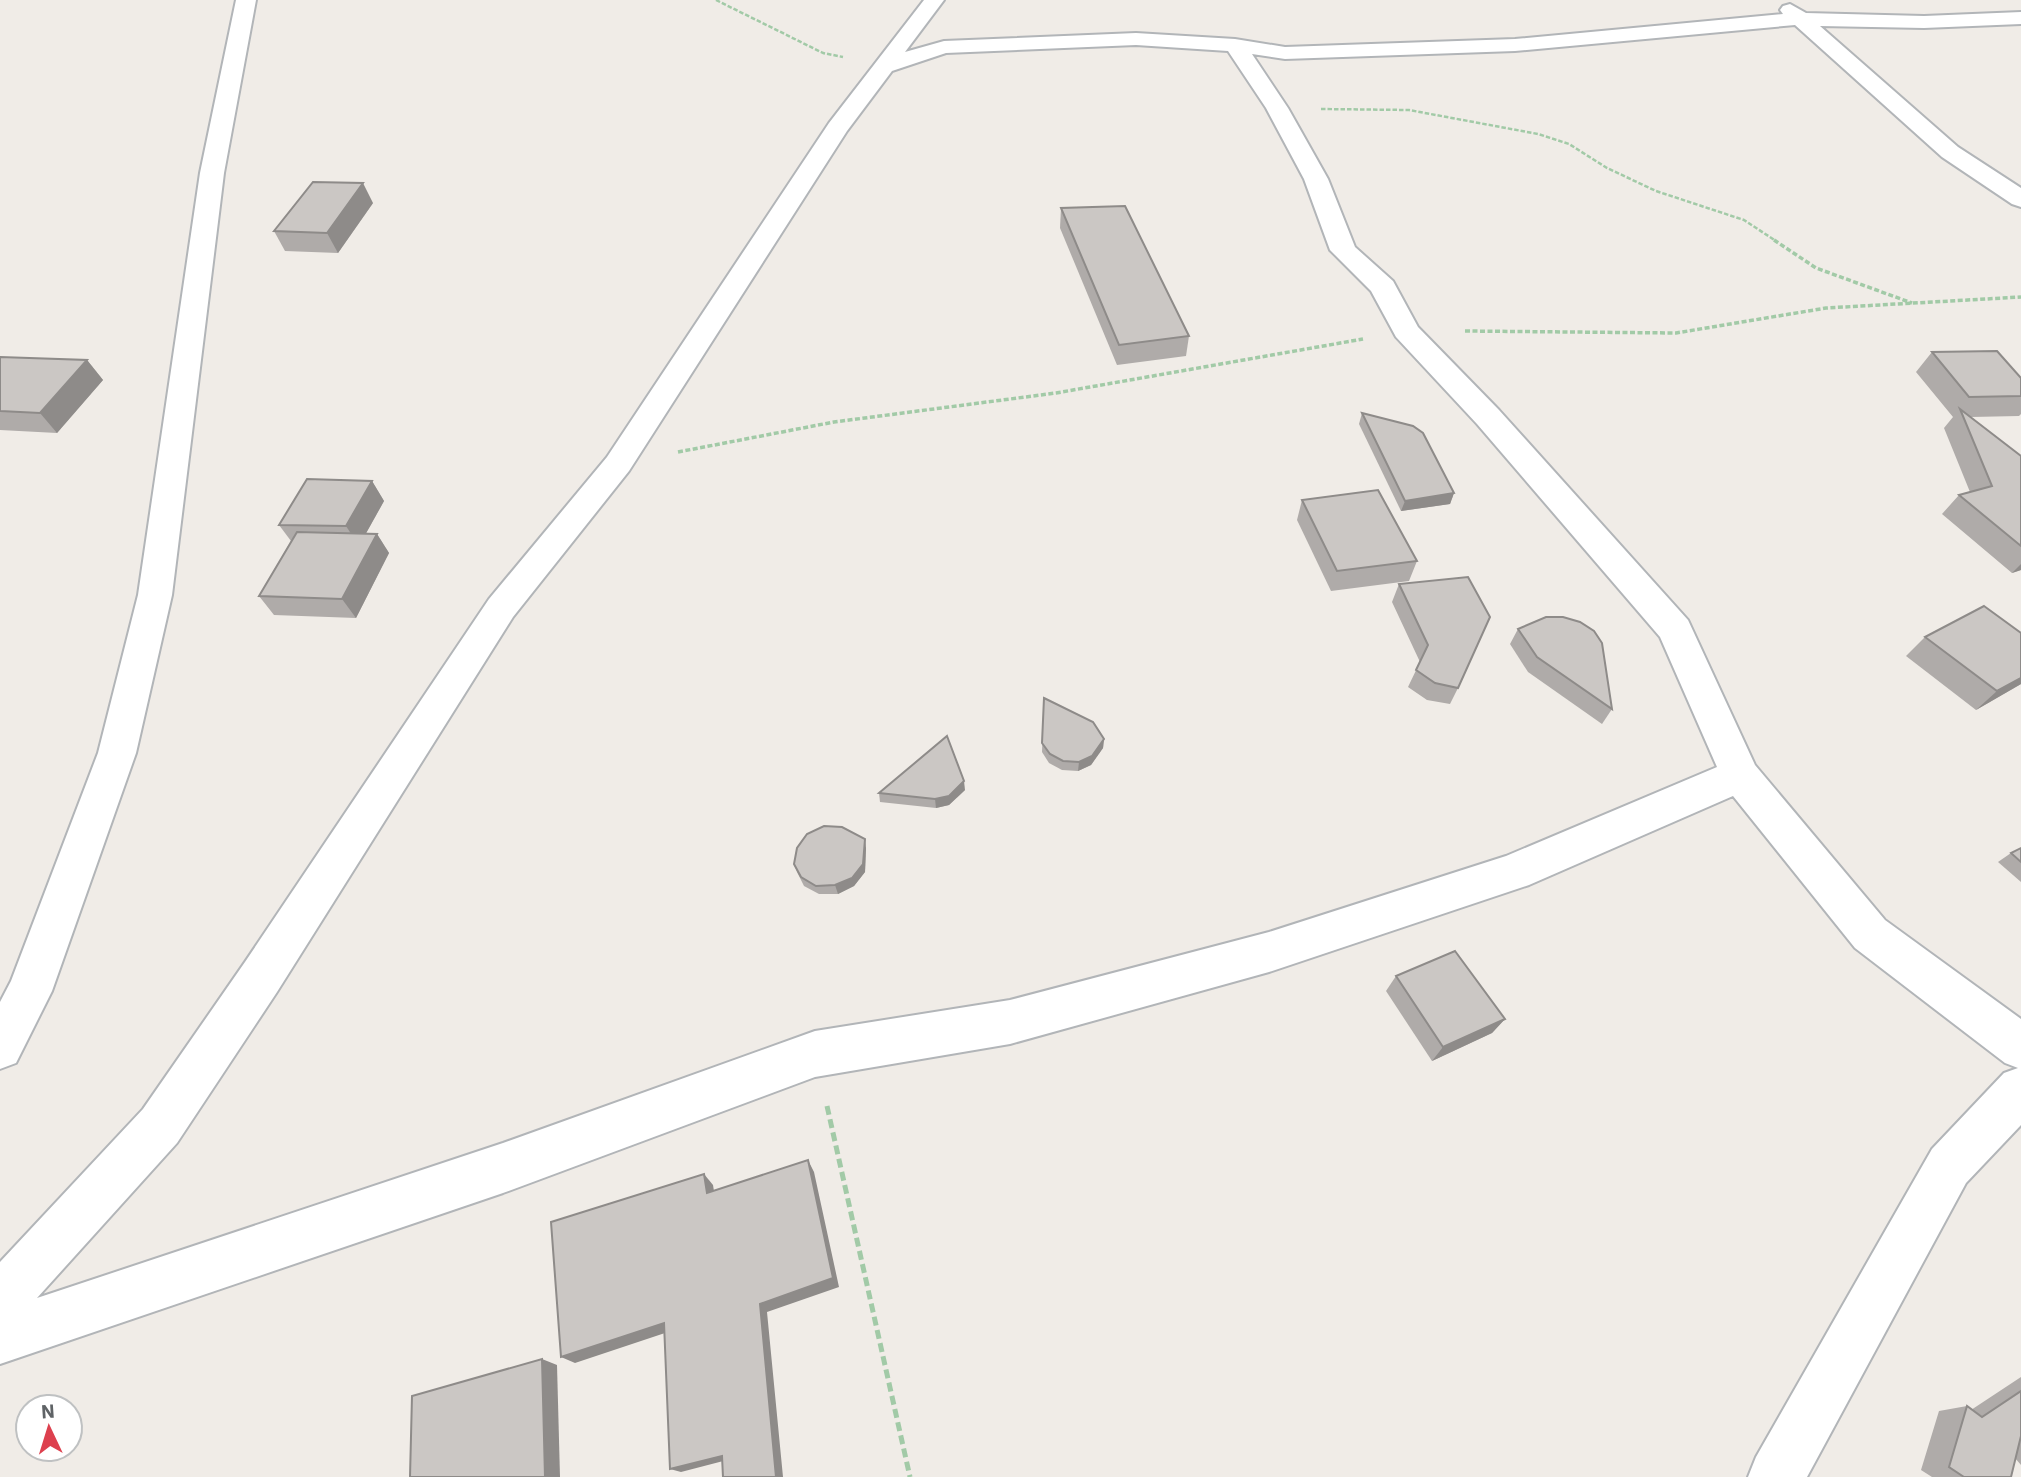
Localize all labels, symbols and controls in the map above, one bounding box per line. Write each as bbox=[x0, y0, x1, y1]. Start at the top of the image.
north arrow bbox=[14, 1393, 84, 1463]
text: N bbox=[40, 1399, 56, 1423]

